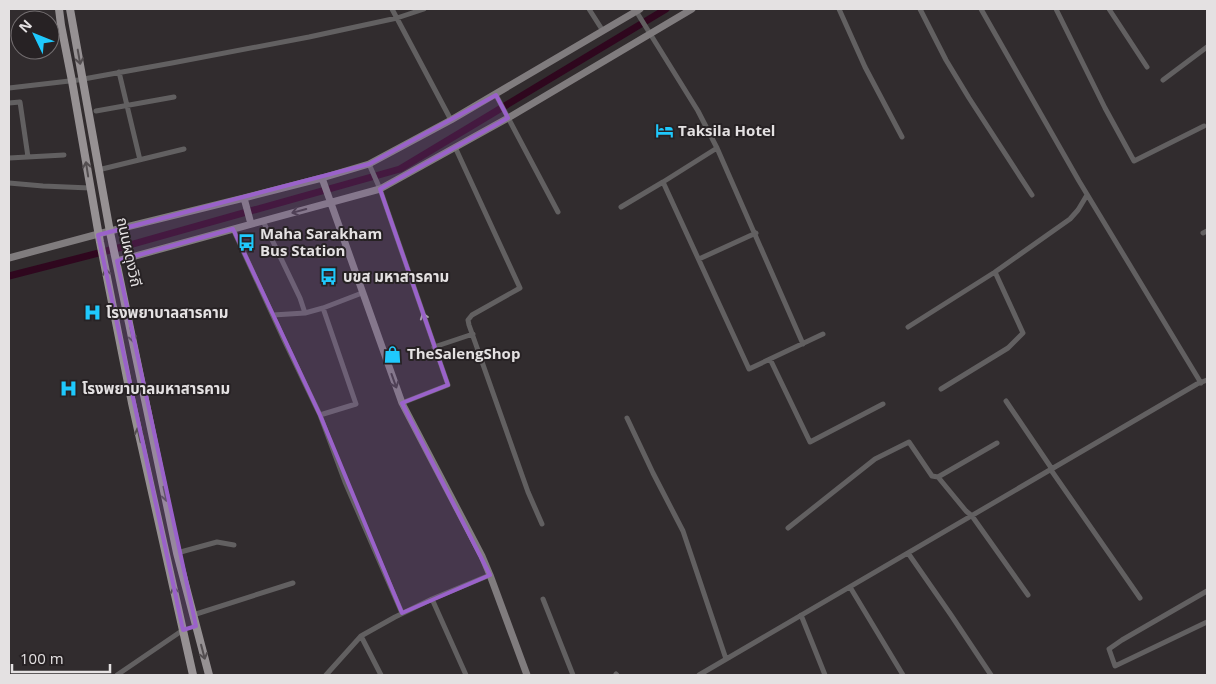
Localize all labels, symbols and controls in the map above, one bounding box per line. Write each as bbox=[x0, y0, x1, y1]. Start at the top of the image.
north arrow bbox=[10, 10, 60, 60]
text: N bbox=[14, 15, 36, 36]
one-way arrow bbox=[74, 48, 84, 64]
place label: Taksila Hotel bbox=[678, 120, 775, 140]
hotel icon: Taksila Hotel bbox=[654, 121, 674, 141]
one-way arrow bbox=[81, 162, 91, 178]
one-way arrow bbox=[292, 207, 308, 216]
street label: ถนนผดุงวิถี bbox=[113, 215, 147, 289]
place label: Maha Sarakham Bus Station bbox=[260, 223, 382, 260]
bus stop icon: Maha Sarakham Bus Station bbox=[236, 233, 256, 253]
place label: บขส มหาสารคาม bbox=[343, 266, 449, 286]
bus stop icon: บขส มหาสารคาม bbox=[319, 267, 339, 287]
one-way arrow bbox=[101, 268, 111, 284]
place label: โรงพยาบาลสารคาม bbox=[106, 302, 229, 322]
hospital icon: โรงพยาบาลสารคาม bbox=[82, 303, 102, 323]
one-way arrow bbox=[420, 312, 430, 328]
one-way arrow bbox=[128, 327, 137, 343]
place label: TheSalengShop bbox=[407, 343, 520, 363]
shop icon: TheSalengShop bbox=[383, 344, 403, 364]
one-way arrow bbox=[390, 373, 399, 388]
place label: โรงพยาบาลมหาสารคาม bbox=[82, 378, 230, 398]
hospital icon: โรงพยาบาลมหาสารคาม bbox=[58, 379, 78, 399]
one-way arrow bbox=[134, 428, 143, 444]
one-way arrow bbox=[161, 486, 170, 502]
one-way arrow bbox=[170, 586, 179, 602]
scale bar bbox=[12, 642, 110, 674]
one-way arrow bbox=[198, 644, 208, 660]
text: 100 m bbox=[20, 648, 64, 668]

